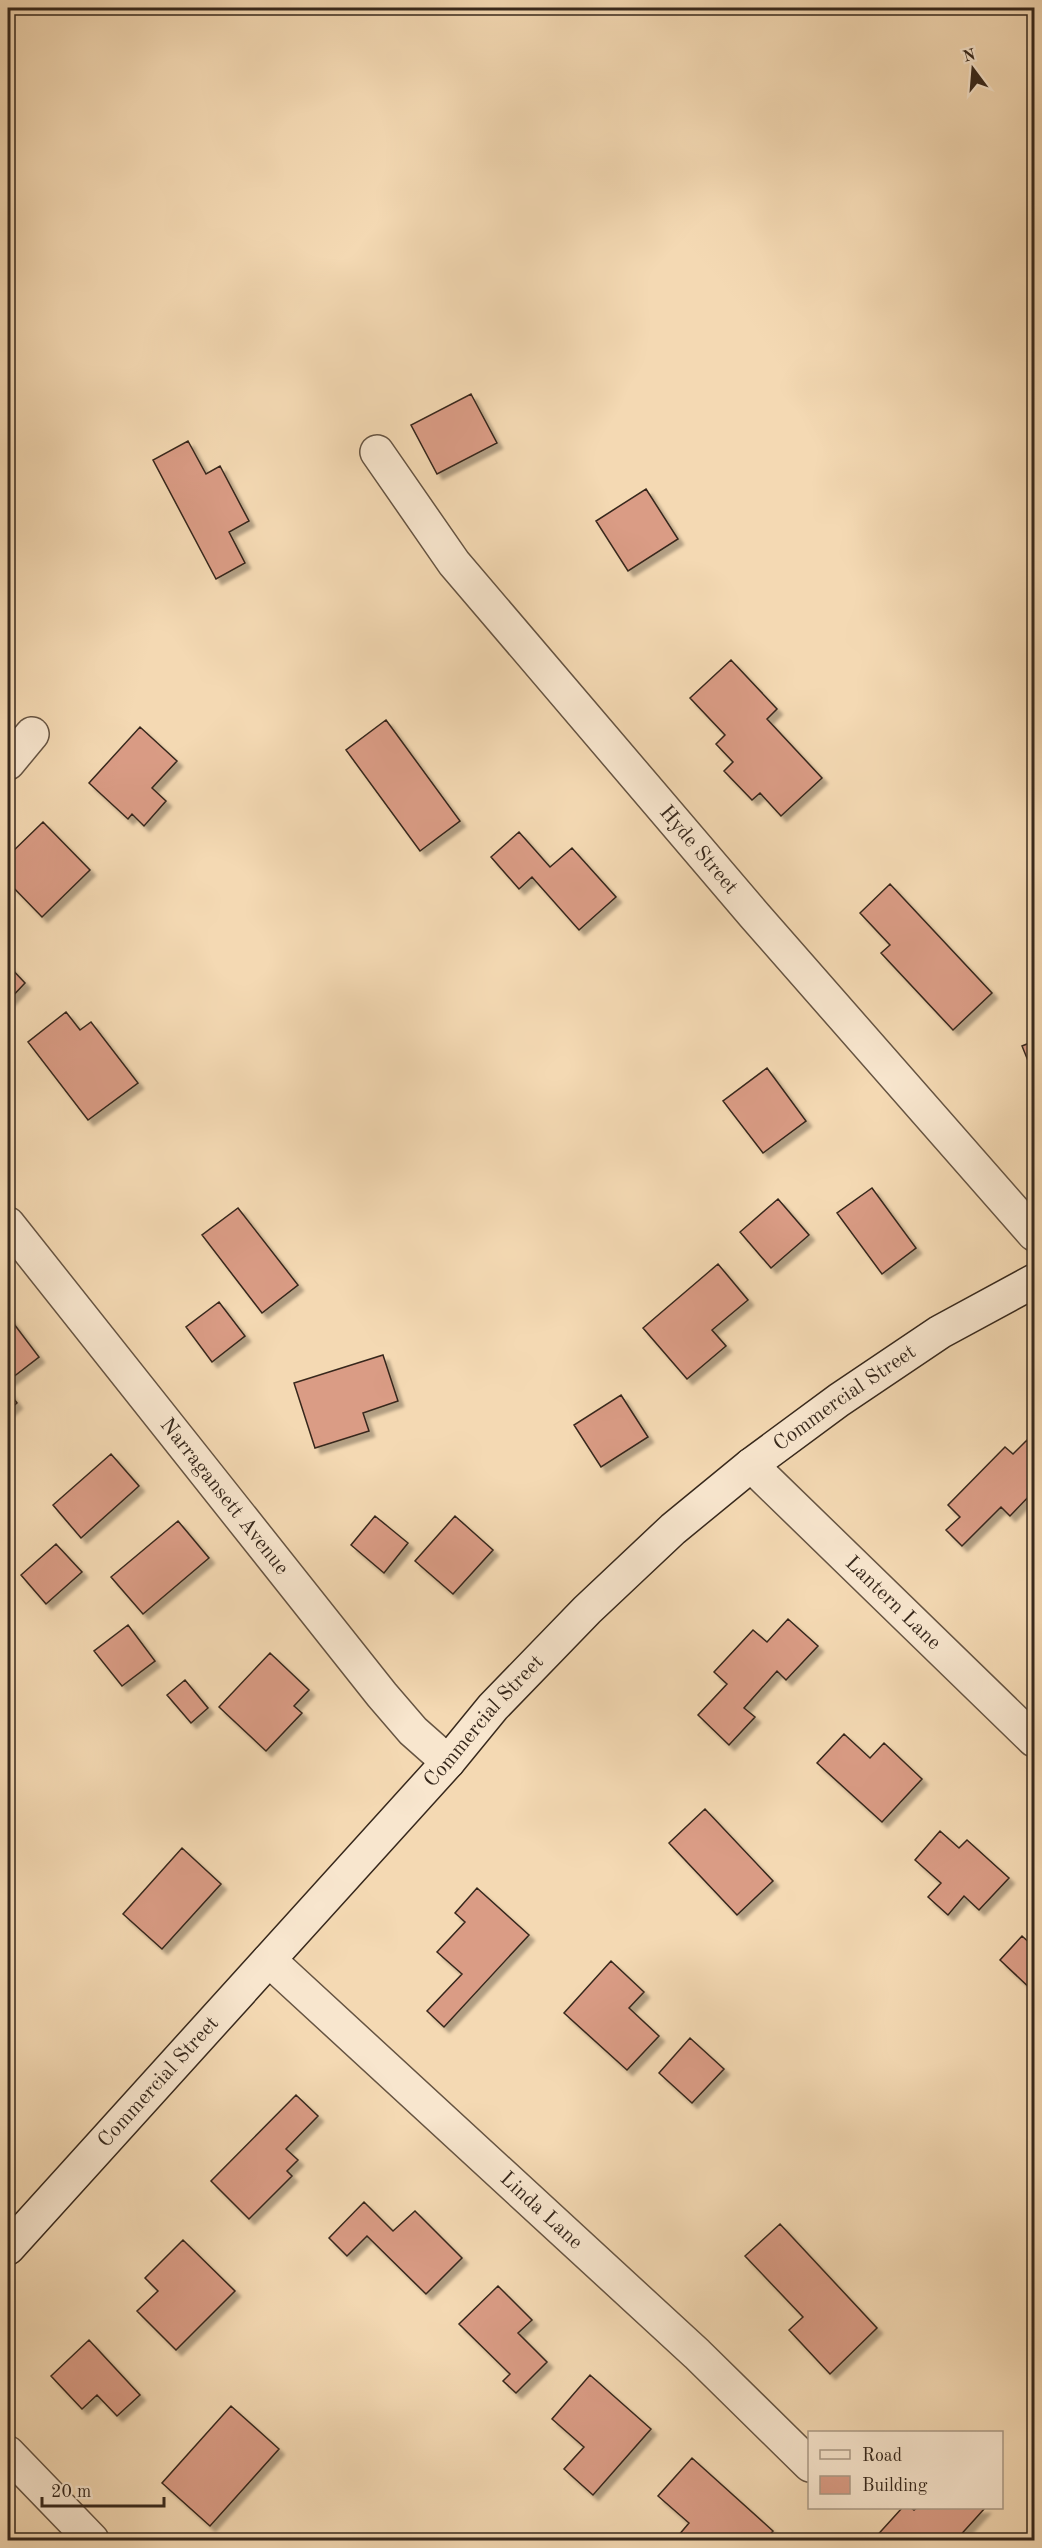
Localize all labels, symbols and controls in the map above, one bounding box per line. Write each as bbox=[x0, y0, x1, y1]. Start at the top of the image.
north arrow bbox=[943, 39, 1003, 99]
text: N bbox=[961, 47, 978, 66]
street label: Hyde Street bbox=[655, 802, 742, 898]
street label: Commercial Street bbox=[770, 1341, 920, 1455]
street label: Narragansett Avenue bbox=[156, 1414, 293, 1579]
street label: Lantern Lane bbox=[841, 1552, 945, 1654]
street label: Commercial Street bbox=[420, 1651, 548, 1791]
street label: Commercial Street bbox=[94, 2012, 223, 2152]
street label: Linda Lane bbox=[496, 2168, 587, 2253]
legend bbox=[808, 2431, 1003, 2509]
text: Road bbox=[862, 2447, 902, 2465]
scale bar bbox=[42, 2470, 164, 2508]
text: Building bbox=[862, 2477, 928, 2495]
text: 20 m bbox=[51, 2483, 91, 2501]

